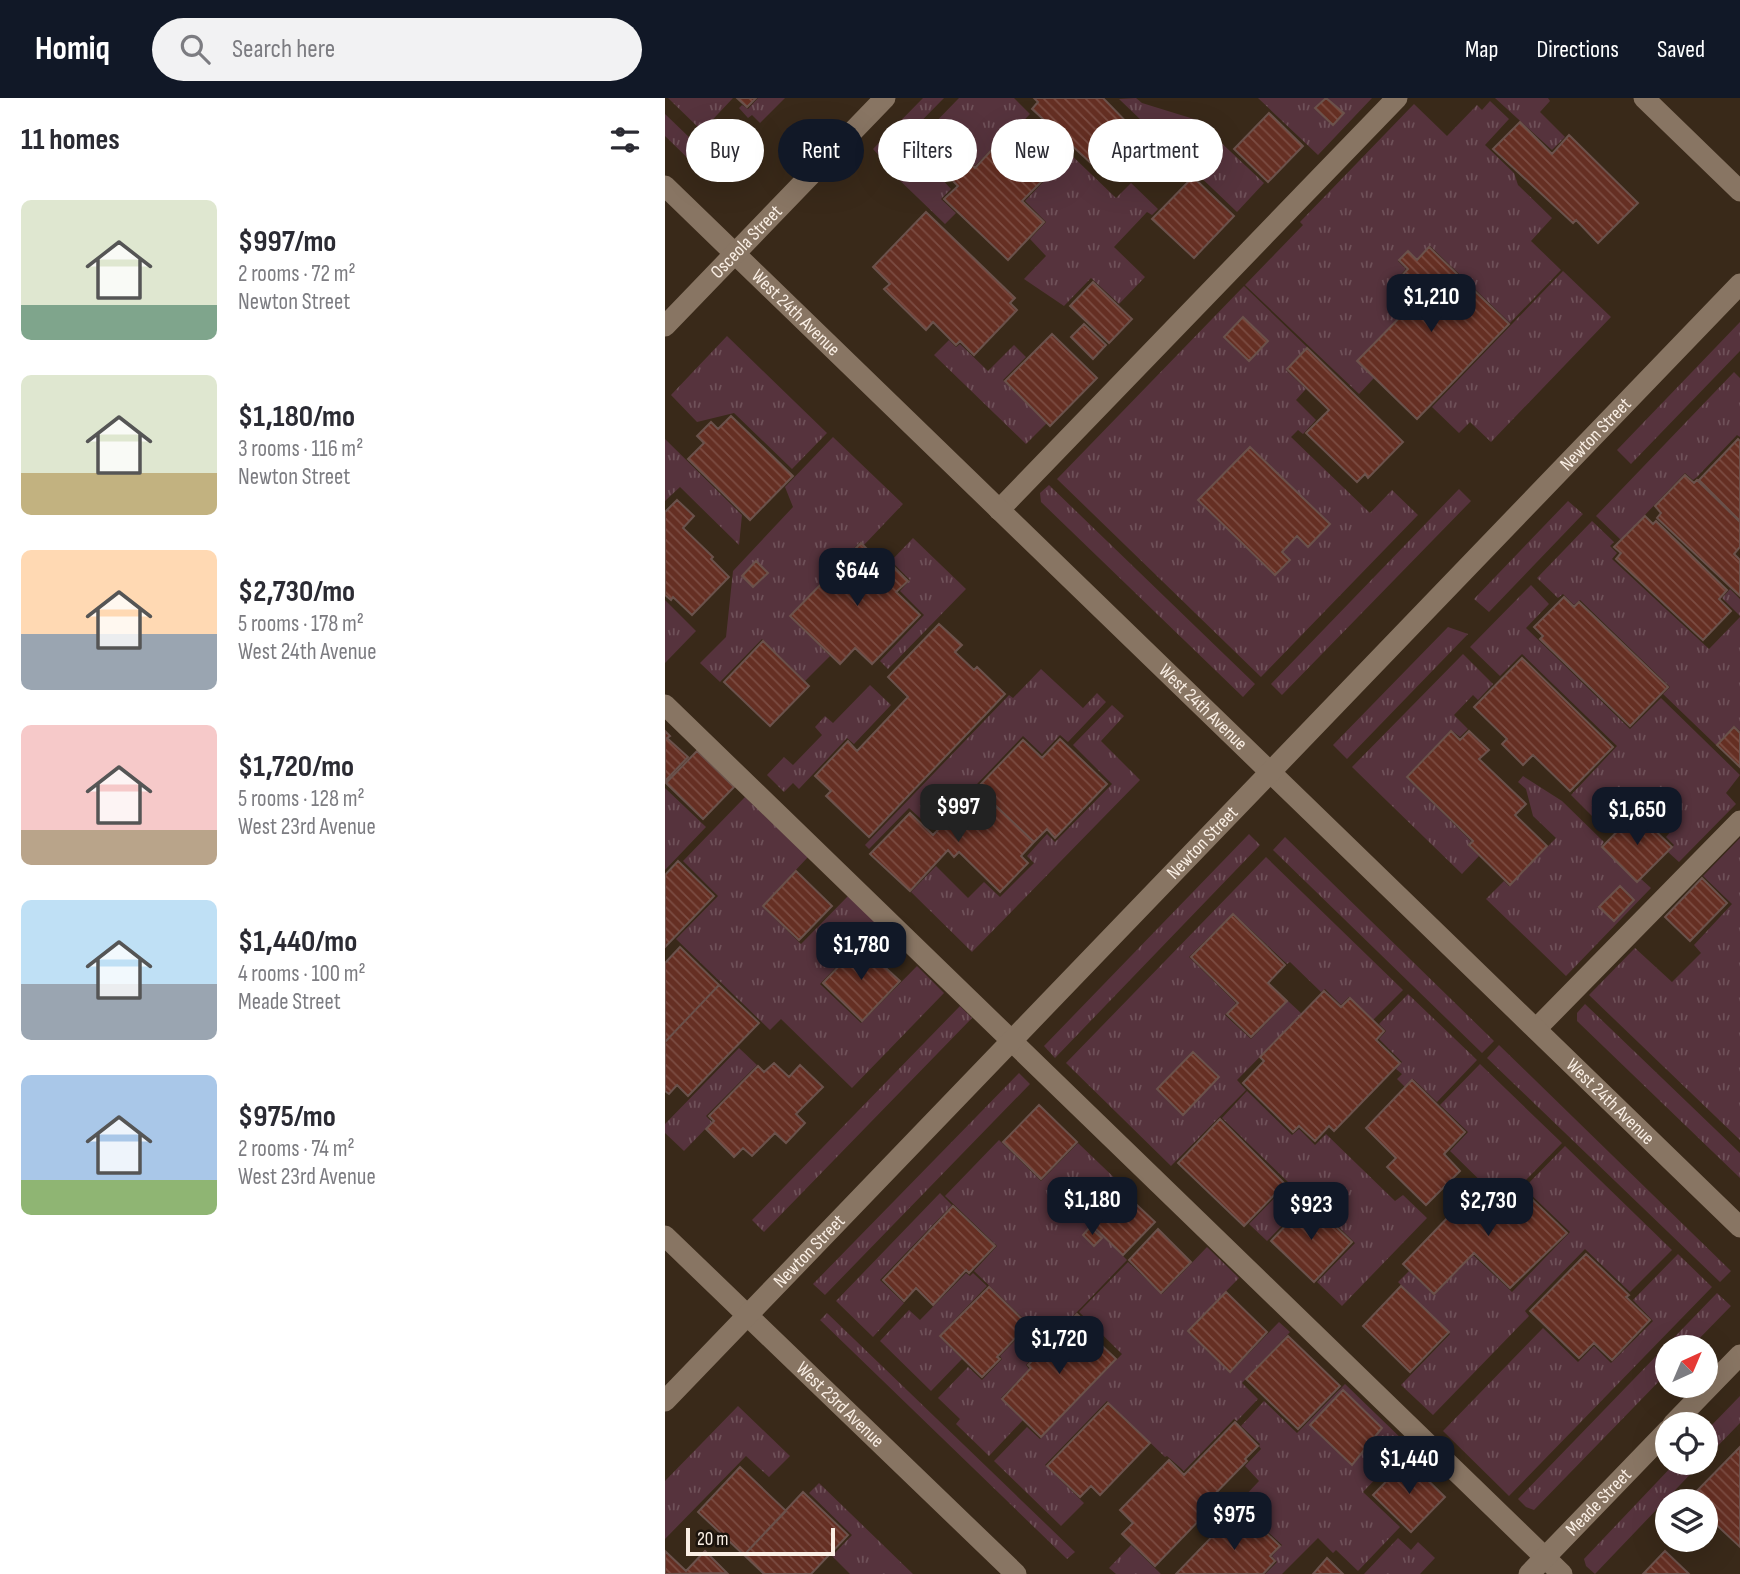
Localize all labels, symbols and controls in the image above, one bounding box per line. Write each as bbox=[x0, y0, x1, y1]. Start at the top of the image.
search box bbox=[152, 18, 642, 81]
text: Homiq bbox=[35, 29, 110, 69]
icon: search bbox=[176, 30, 214, 68]
text: Search here bbox=[232, 34, 335, 65]
text: Map bbox=[1465, 35, 1498, 64]
text: Directions bbox=[1536, 35, 1619, 64]
text: Saved bbox=[1657, 35, 1705, 64]
chip: Buy bbox=[686, 119, 764, 182]
chip: Rent bbox=[778, 119, 864, 182]
chip: Filters bbox=[878, 119, 977, 182]
chip: New bbox=[991, 119, 1074, 182]
chip: Apartment bbox=[1088, 119, 1223, 182]
icon: filters bbox=[606, 121, 644, 159]
text: 11 homes bbox=[21, 122, 120, 158]
street label: Osceola Street bbox=[706, 200, 787, 283]
text: $997/mo bbox=[238, 224, 336, 260]
icon: home bbox=[77, 228, 161, 312]
text: 2 rooms · 72 m² bbox=[238, 260, 356, 288]
street label: West 24th Avenue bbox=[747, 265, 845, 361]
pin: $1,210 bbox=[1374, 274, 1488, 334]
text: $1,210 bbox=[1403, 283, 1459, 311]
text: Newton Street bbox=[238, 288, 350, 316]
street label: Newton Street bbox=[1555, 393, 1636, 475]
text: $1,180/mo bbox=[238, 399, 355, 435]
icon: home bbox=[77, 403, 161, 487]
text: 3 rooms · 116 m² bbox=[238, 435, 363, 463]
text: Newton Street bbox=[238, 463, 350, 491]
pin: $644 bbox=[816, 548, 898, 608]
text: $644 bbox=[835, 557, 879, 585]
text: $2,730/mo bbox=[238, 574, 355, 610]
icon: home bbox=[77, 578, 161, 662]
text: 5 rooms · 178 m² bbox=[238, 610, 364, 638]
text: West 24th Avenue bbox=[238, 638, 376, 666]
street label: West 24th Avenue bbox=[1154, 659, 1252, 755]
text: $1,720/mo bbox=[238, 749, 354, 785]
icon: home bbox=[77, 753, 161, 837]
pin: $997 bbox=[917, 784, 999, 844]
text: 5 rooms · 128 m² bbox=[238, 785, 365, 813]
pin: $1,650 bbox=[1580, 788, 1694, 847]
text: $997 bbox=[936, 793, 980, 821]
text: $1,650 bbox=[1608, 796, 1666, 824]
street label: Newton Street bbox=[1162, 801, 1243, 884]
text: West 23rd Avenue bbox=[238, 813, 376, 841]
pin: $1,780 bbox=[804, 922, 918, 982]
text: $1,440/mo bbox=[238, 924, 357, 960]
icon: home bbox=[77, 928, 161, 1012]
text: $1,780 bbox=[832, 931, 890, 959]
text: 4 rooms · 100 m² bbox=[238, 960, 366, 988]
text: Meade Street bbox=[238, 988, 341, 1016]
street label: West 24th Avenue bbox=[1561, 1053, 1659, 1150]
text: $975/mo bbox=[238, 1099, 336, 1135]
icon: home bbox=[77, 1103, 161, 1187]
text: 2 rooms · 74 m² bbox=[238, 1135, 355, 1163]
text: West 23rd Avenue bbox=[238, 1163, 376, 1191]
pin: $1,180 bbox=[1035, 1178, 1149, 1237]
pin: $2,730 bbox=[1431, 1178, 1545, 1238]
pin: $923 bbox=[1270, 1182, 1352, 1242]
text: $1,180 bbox=[1063, 1186, 1121, 1214]
text: $2,730 bbox=[1459, 1187, 1517, 1215]
text: $923 bbox=[1289, 1191, 1333, 1219]
street label: Newton Street bbox=[769, 1210, 850, 1293]
pin: $1,720 bbox=[1002, 1316, 1116, 1376]
text: $1,720 bbox=[1031, 1325, 1087, 1353]
north arrow bbox=[1655, 1335, 1719, 1398]
map controls bbox=[1655, 1335, 1718, 1552]
street label: West 23rd Avenue bbox=[791, 1357, 889, 1452]
button: locate bbox=[1655, 1412, 1718, 1475]
pin: $1,440 bbox=[1352, 1436, 1466, 1496]
text: $1,440 bbox=[1379, 1445, 1439, 1473]
street label: Meade Street bbox=[1561, 1463, 1636, 1541]
button: layers bbox=[1655, 1489, 1718, 1552]
pin: $975 bbox=[1193, 1492, 1275, 1552]
text: $975 bbox=[1213, 1501, 1255, 1529]
scale bar bbox=[686, 1525, 835, 1557]
text: 20 m bbox=[697, 1528, 729, 1551]

